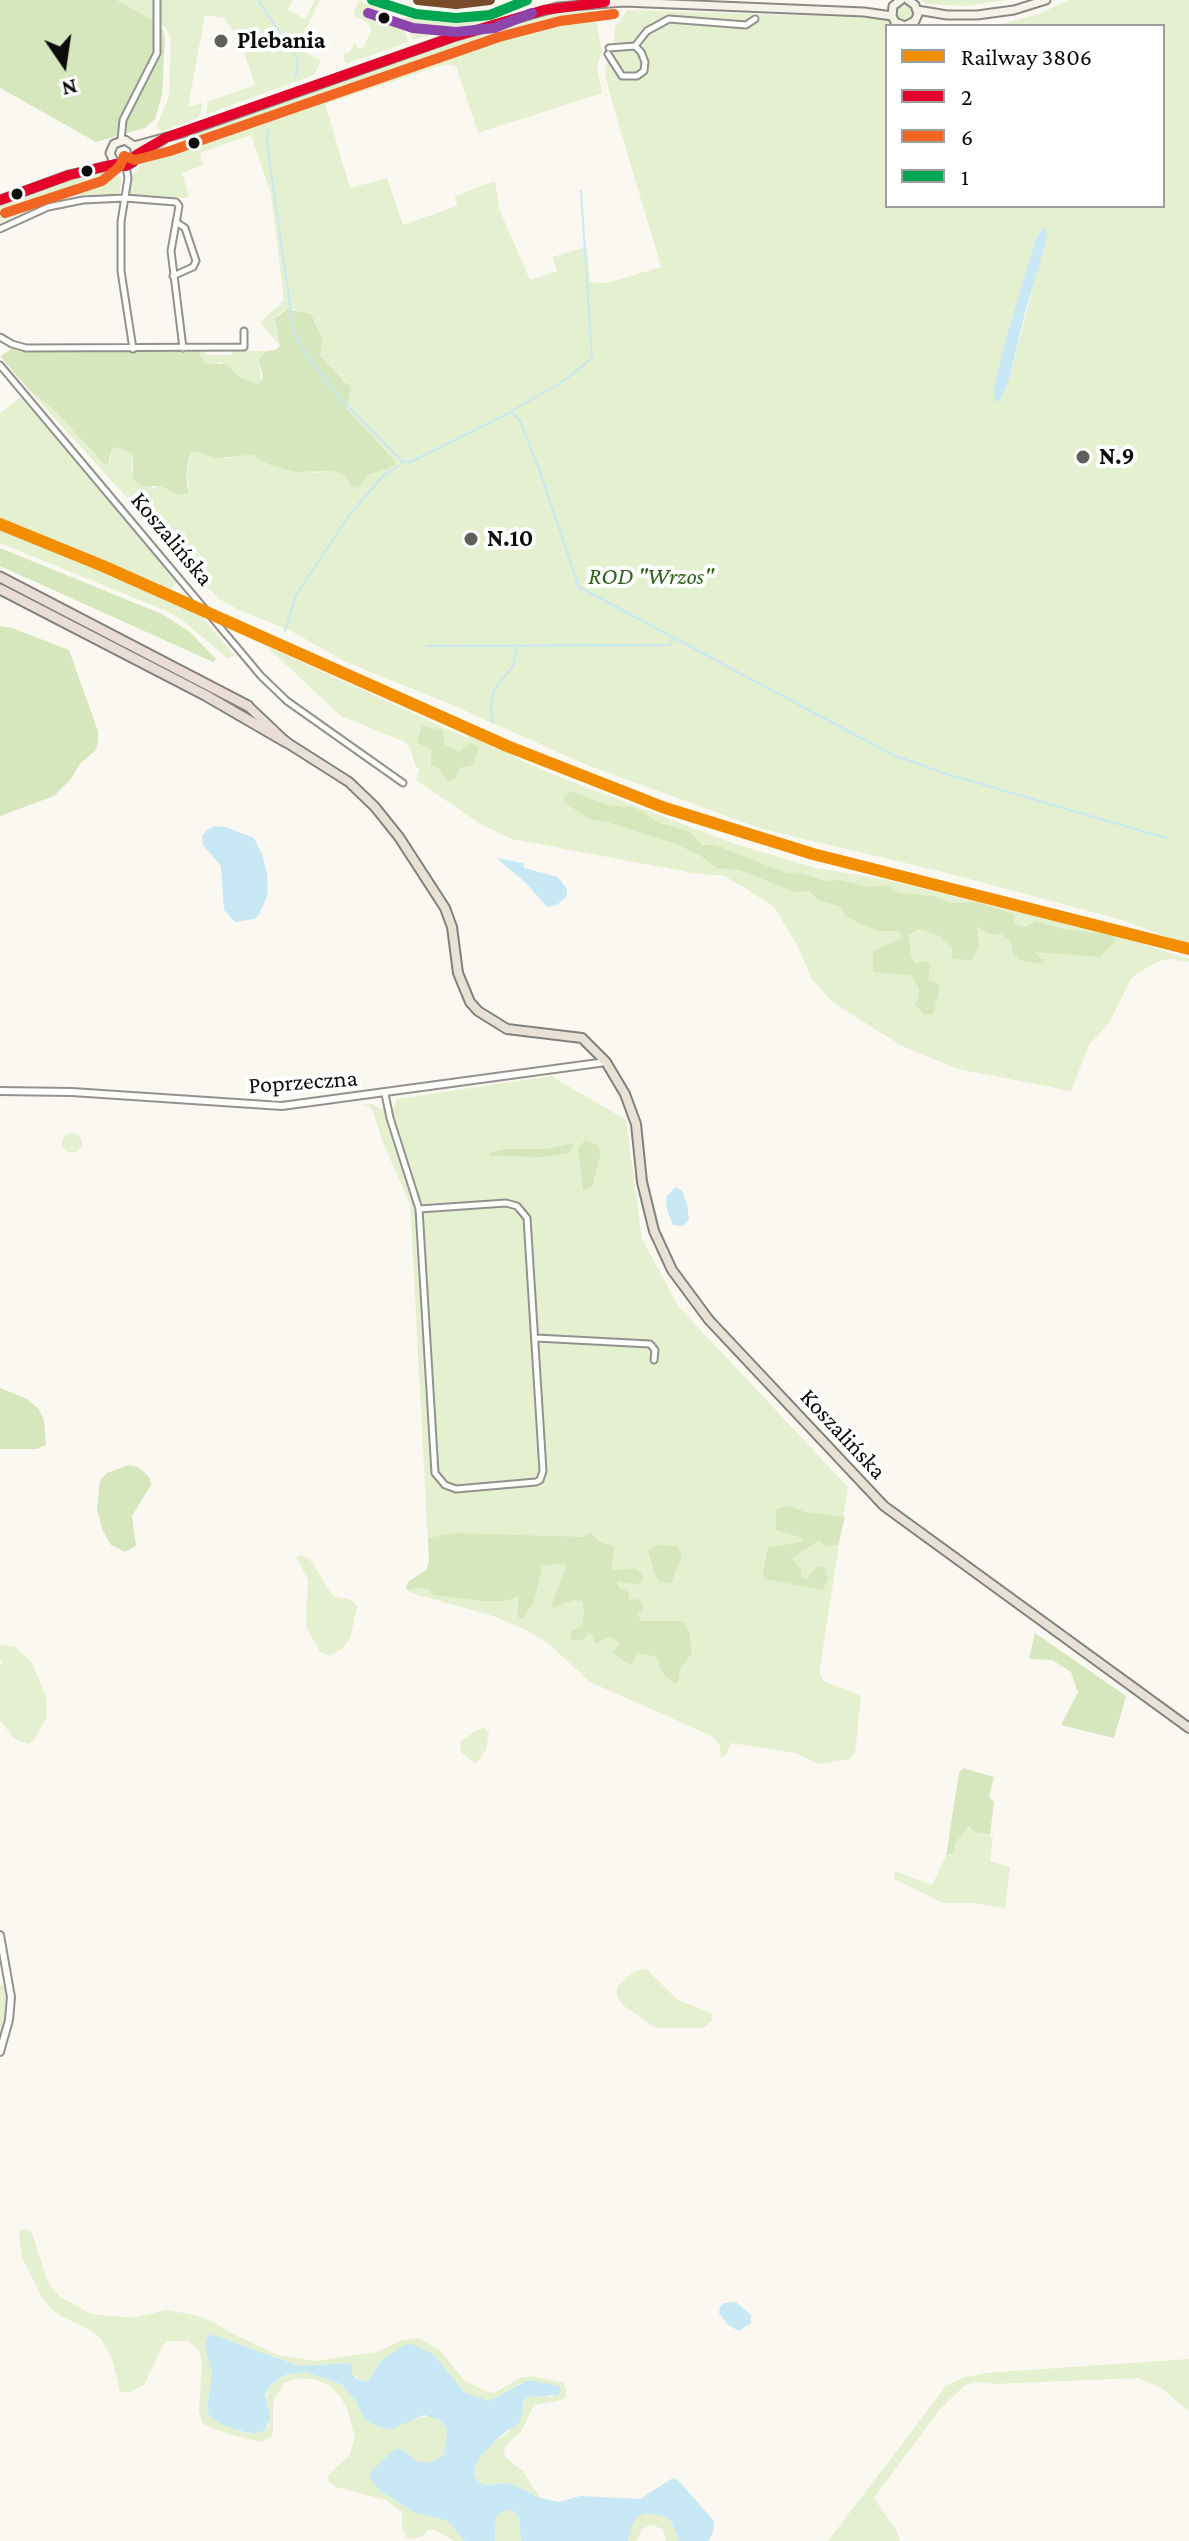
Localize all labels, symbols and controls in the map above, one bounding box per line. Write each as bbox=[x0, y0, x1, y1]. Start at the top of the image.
unlabelled marker bbox=[376, 10, 392, 26]
north arrow bbox=[24, 24, 104, 104]
legend bbox=[885, 24, 1165, 208]
place label: Plebania bbox=[237, 27, 326, 55]
marker: Plebania bbox=[212, 32, 230, 50]
text: Railway 3806 bbox=[961, 43, 1092, 70]
text: N bbox=[59, 74, 80, 102]
text: 2 bbox=[961, 83, 972, 110]
text: 6 bbox=[961, 123, 973, 150]
unlabelled marker bbox=[186, 135, 202, 151]
unlabelled marker bbox=[79, 163, 95, 179]
text: 1 bbox=[961, 163, 969, 190]
unlabelled marker bbox=[9, 186, 25, 202]
place label: N.9 bbox=[1099, 443, 1135, 471]
marker: N.9 bbox=[1074, 448, 1092, 466]
street label: Koszalińska bbox=[125, 486, 219, 592]
place label: N.10 bbox=[487, 525, 533, 553]
marker: N.10 bbox=[462, 530, 480, 548]
park label: ROD "Wrzos" bbox=[588, 563, 714, 591]
street label: Poprzeczna bbox=[247, 1064, 359, 1100]
street label: Koszalińska bbox=[794, 1383, 892, 1485]

